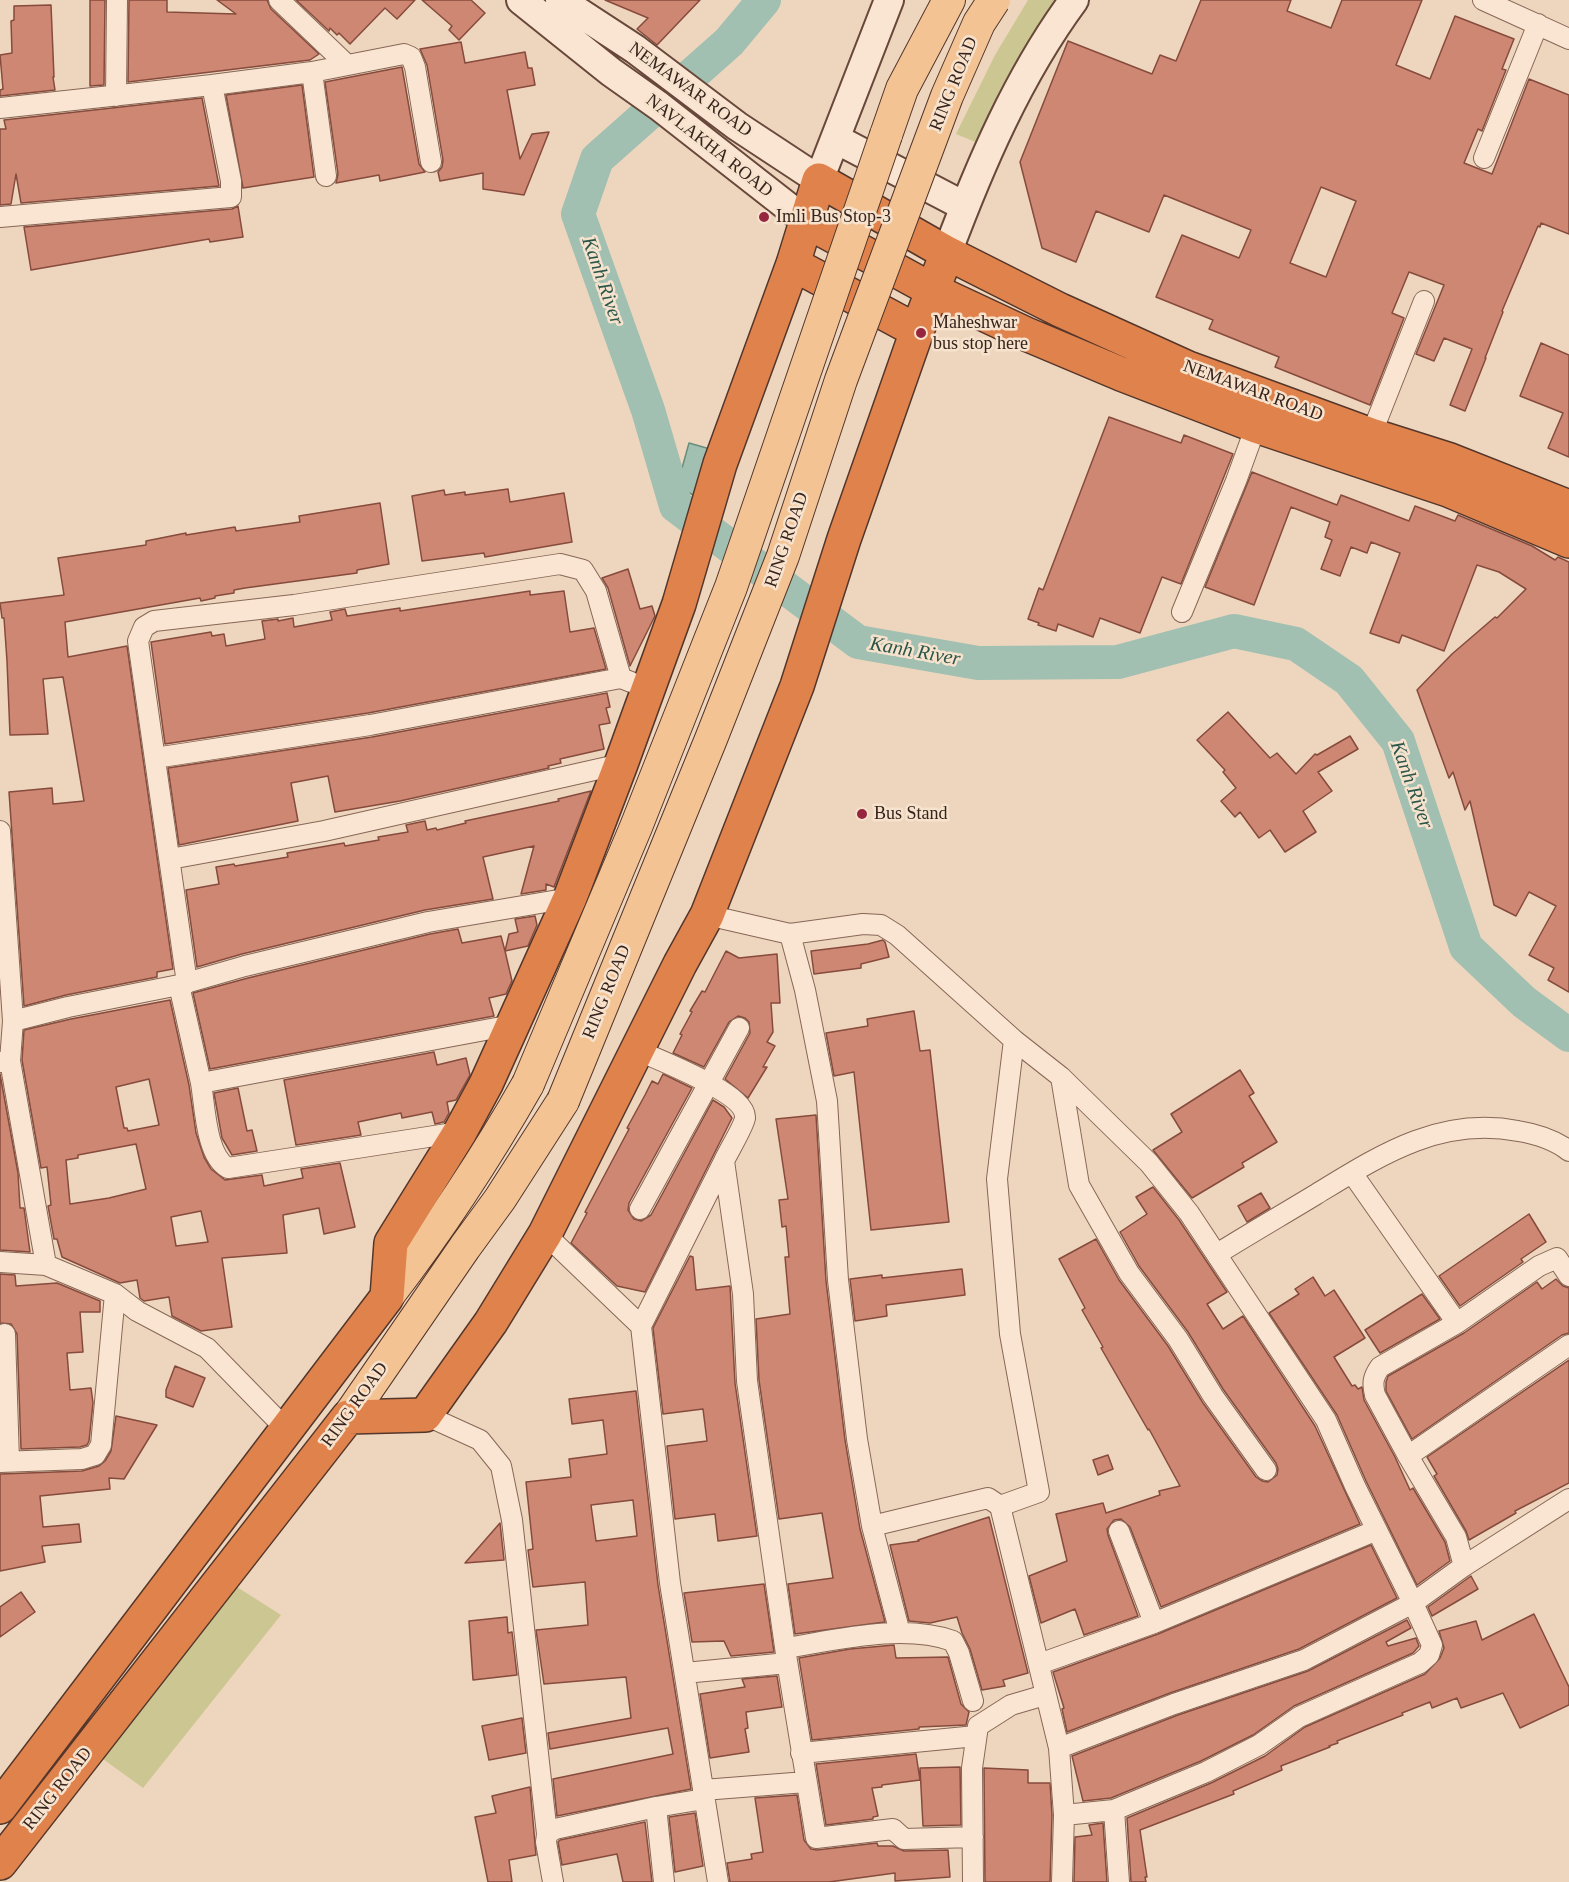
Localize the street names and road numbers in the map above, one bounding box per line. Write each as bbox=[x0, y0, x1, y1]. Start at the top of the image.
street label: RING ROAD bbox=[925, 34, 983, 134]
street label: NEMAWAR ROAD bbox=[624, 38, 756, 142]
street label: NAVLAKHA ROAD bbox=[641, 90, 777, 202]
street label: NEMAWAR ROAD bbox=[1180, 356, 1326, 426]
street label: RING ROAD bbox=[761, 489, 813, 591]
street label: RING ROAD bbox=[578, 942, 636, 1042]
street label: RING ROAD bbox=[317, 1358, 393, 1452]
street label: RING ROAD bbox=[19, 1743, 97, 1835]

